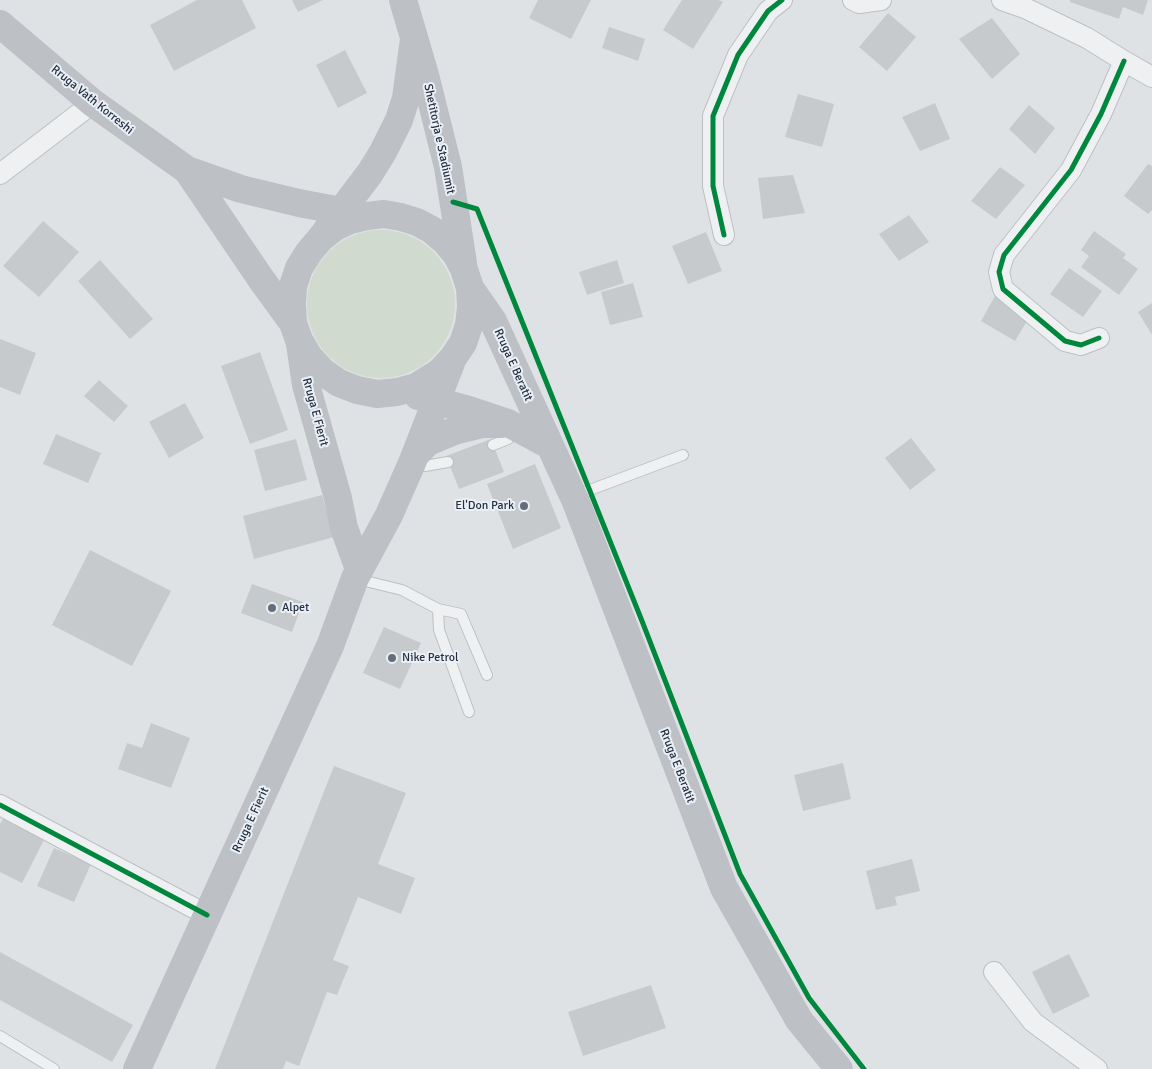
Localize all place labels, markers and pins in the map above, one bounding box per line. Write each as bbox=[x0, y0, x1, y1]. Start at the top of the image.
place label: El'Don Park bbox=[455, 499, 514, 513]
marker: El'Don Park bbox=[518, 500, 530, 512]
place label: Alpet bbox=[282, 601, 309, 615]
marker: Alpet bbox=[266, 602, 278, 614]
place label: Nike Petrol bbox=[402, 651, 458, 665]
marker: Nike Petrol bbox=[386, 652, 398, 664]

